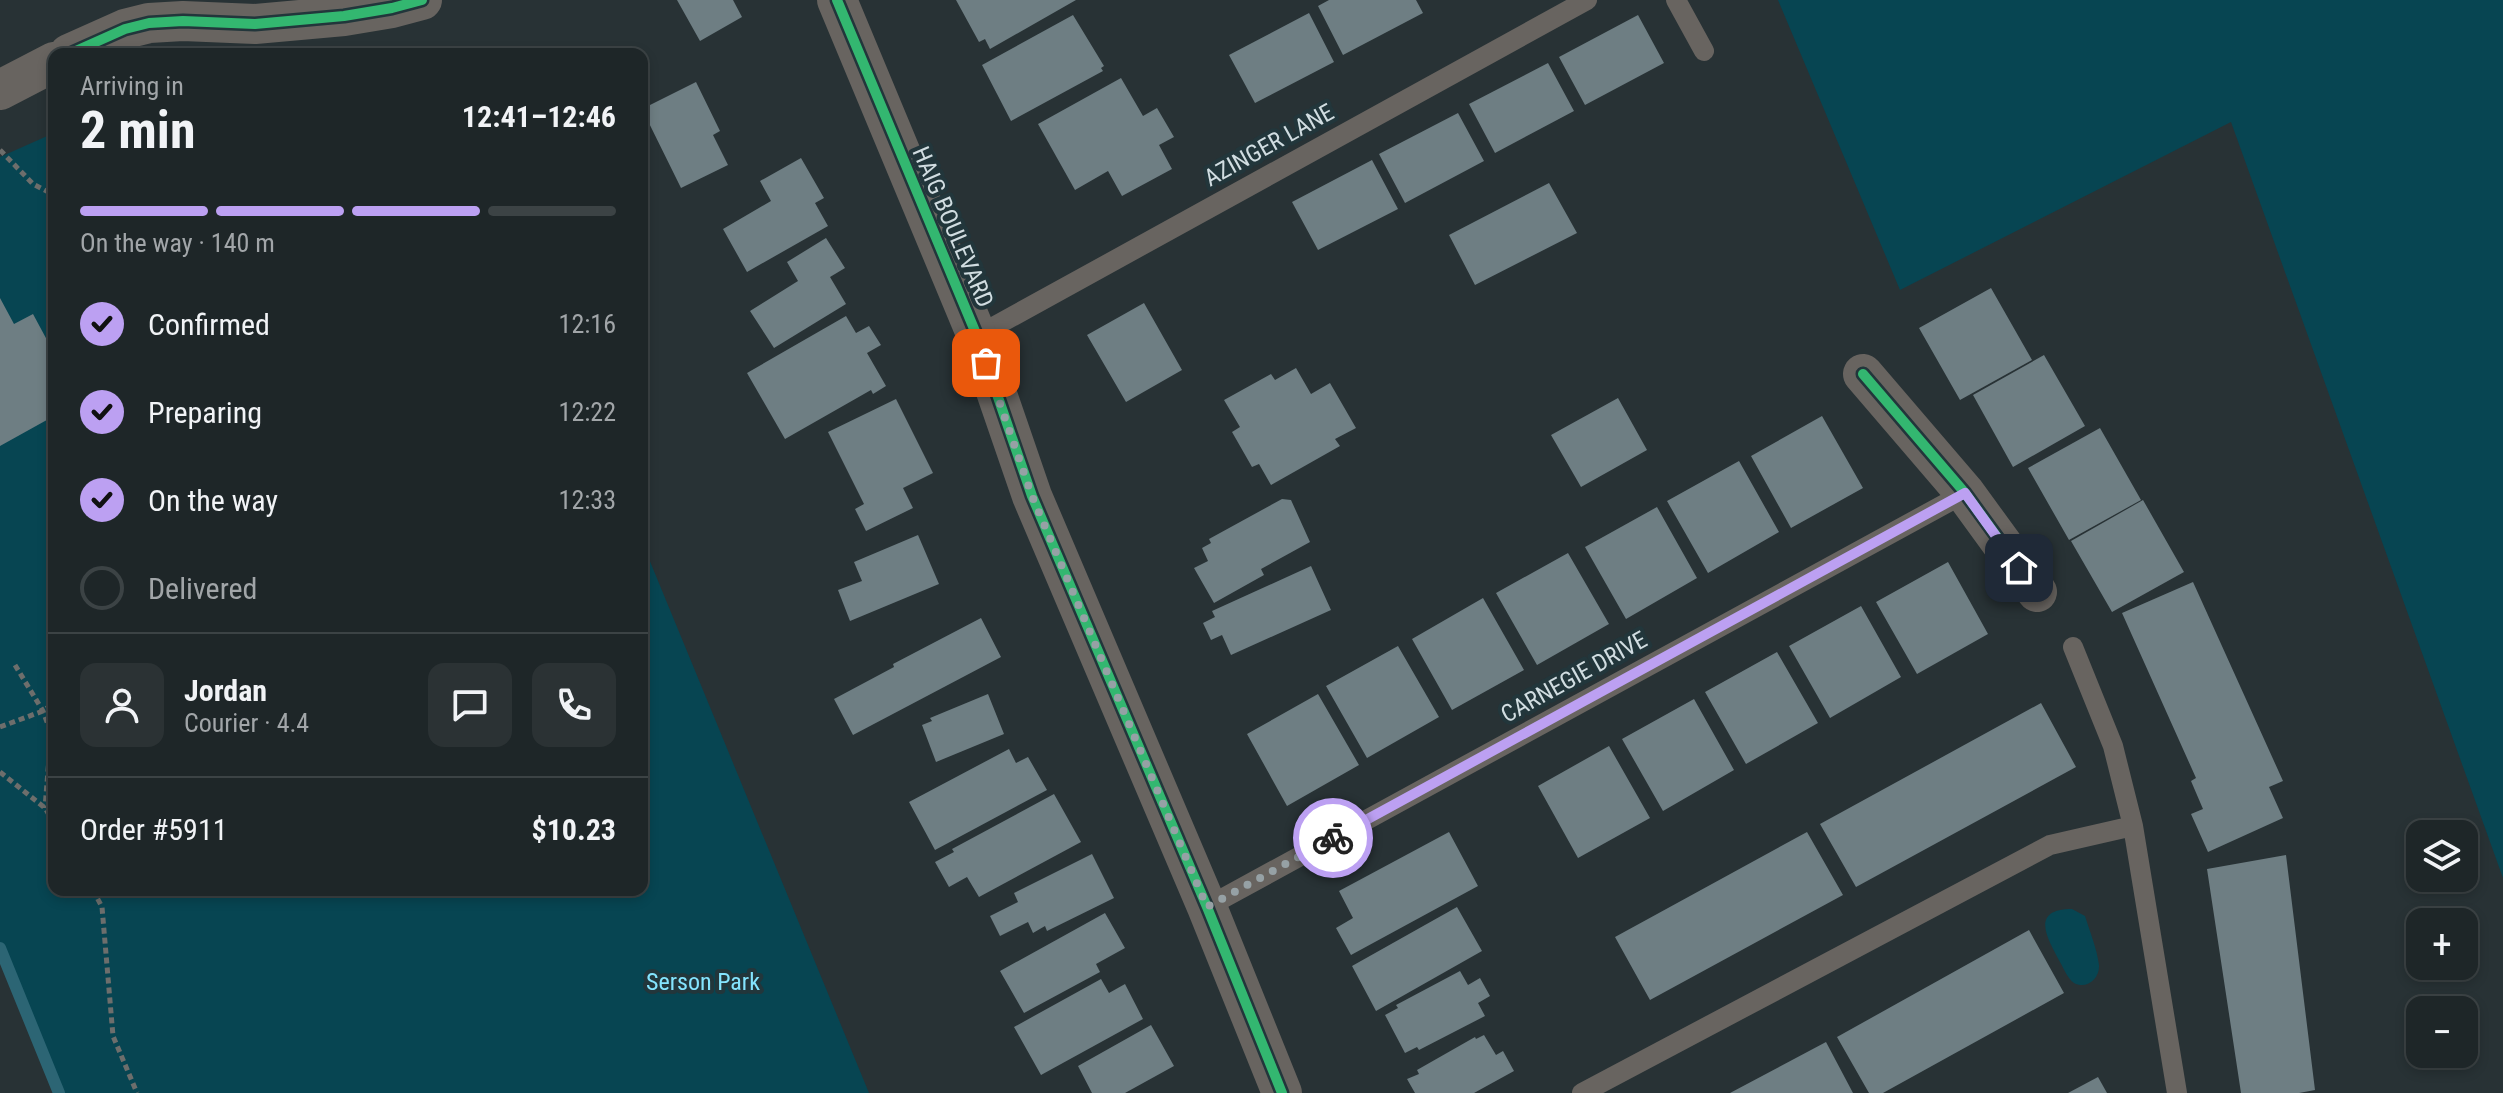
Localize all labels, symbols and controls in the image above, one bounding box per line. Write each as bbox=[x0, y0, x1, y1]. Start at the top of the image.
text: Arriving in bbox=[80, 71, 184, 101]
street label: AZINGER LANE bbox=[1199, 98, 1339, 192]
text: 12:41–12:46 bbox=[462, 99, 616, 134]
text: 2 min bbox=[80, 100, 196, 161]
street label: HAIG BOULEVARD bbox=[907, 142, 999, 312]
text: On the way · 140 m bbox=[80, 228, 275, 258]
icon: check bbox=[80, 302, 124, 346]
text: Confirmed bbox=[148, 307, 270, 342]
text: 12:16 bbox=[559, 309, 616, 339]
pin bbox=[952, 329, 1020, 397]
icon: bag bbox=[964, 341, 1008, 385]
icon: check bbox=[80, 390, 124, 434]
text: Preparing bbox=[148, 395, 262, 430]
text: 12:22 bbox=[559, 397, 616, 427]
icon: check bbox=[80, 478, 124, 522]
text: On the way bbox=[148, 483, 278, 518]
text: 12:33 bbox=[559, 485, 616, 515]
pin bbox=[1985, 534, 2053, 602]
icon: home bbox=[1997, 546, 2041, 590]
text: Delivered bbox=[148, 571, 257, 606]
street label: CARNEGIE DRIVE bbox=[1496, 625, 1652, 729]
button: person bbox=[80, 663, 164, 747]
button: chat bbox=[428, 663, 512, 747]
button: phone bbox=[532, 663, 616, 747]
text: Jordan bbox=[184, 673, 267, 708]
text: Courier · 4.4 bbox=[184, 708, 309, 738]
courier bbox=[1293, 798, 1373, 878]
text: Order #5911 bbox=[80, 812, 228, 847]
text: $10.23 bbox=[531, 812, 616, 847]
icon: bike bbox=[1311, 816, 1355, 860]
map controls bbox=[2406, 820, 2478, 1068]
button: layers bbox=[2406, 820, 2478, 892]
button: + bbox=[2406, 908, 2478, 980]
park label: Serson Park bbox=[646, 968, 760, 996]
button: − bbox=[2406, 996, 2478, 1068]

